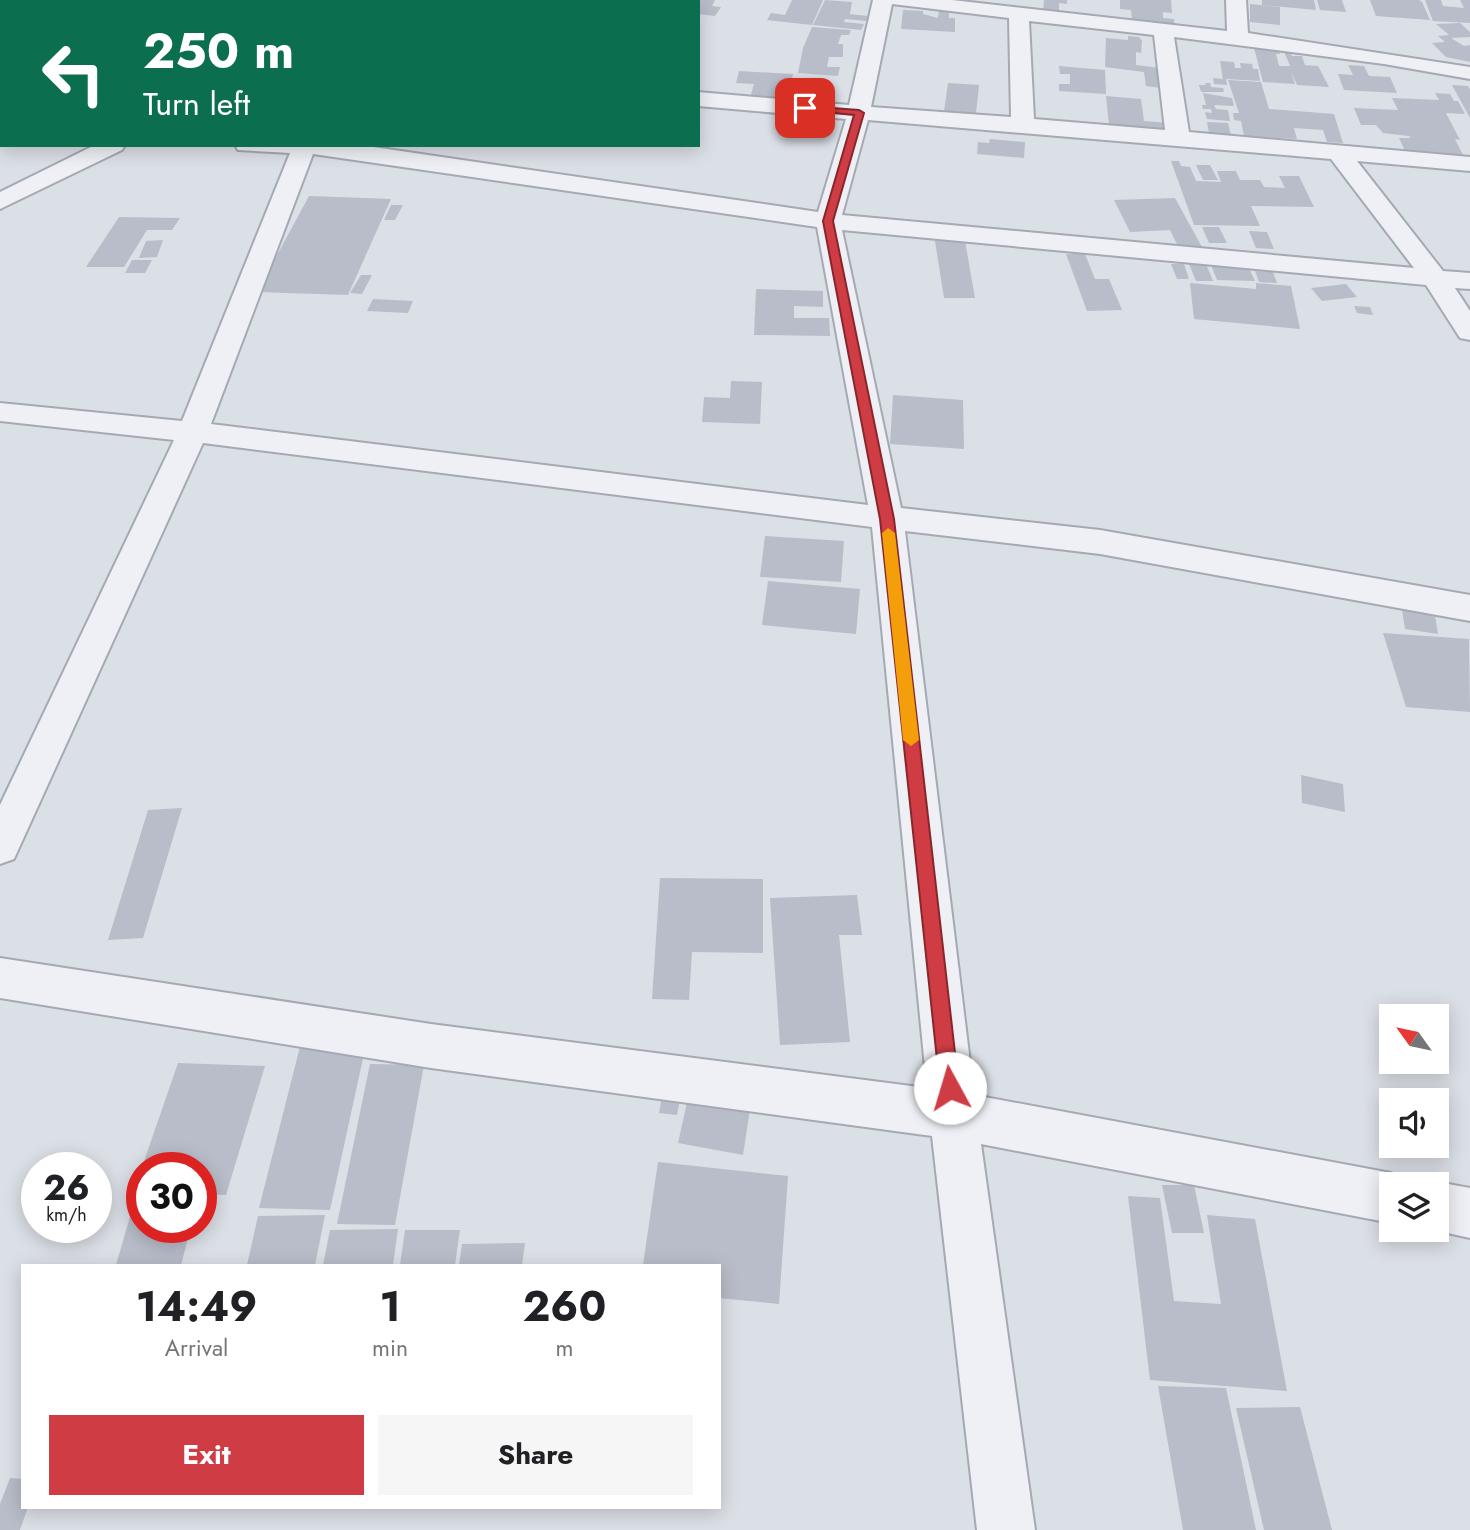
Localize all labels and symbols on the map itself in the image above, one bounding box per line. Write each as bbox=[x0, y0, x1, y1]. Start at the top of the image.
pin bbox=[775, 78, 835, 138]
north arrow bbox=[1379, 1004, 1449, 1074]
position arrow bbox=[913, 1051, 987, 1125]
speed limit sign: 30 bbox=[126, 1152, 217, 1243]

